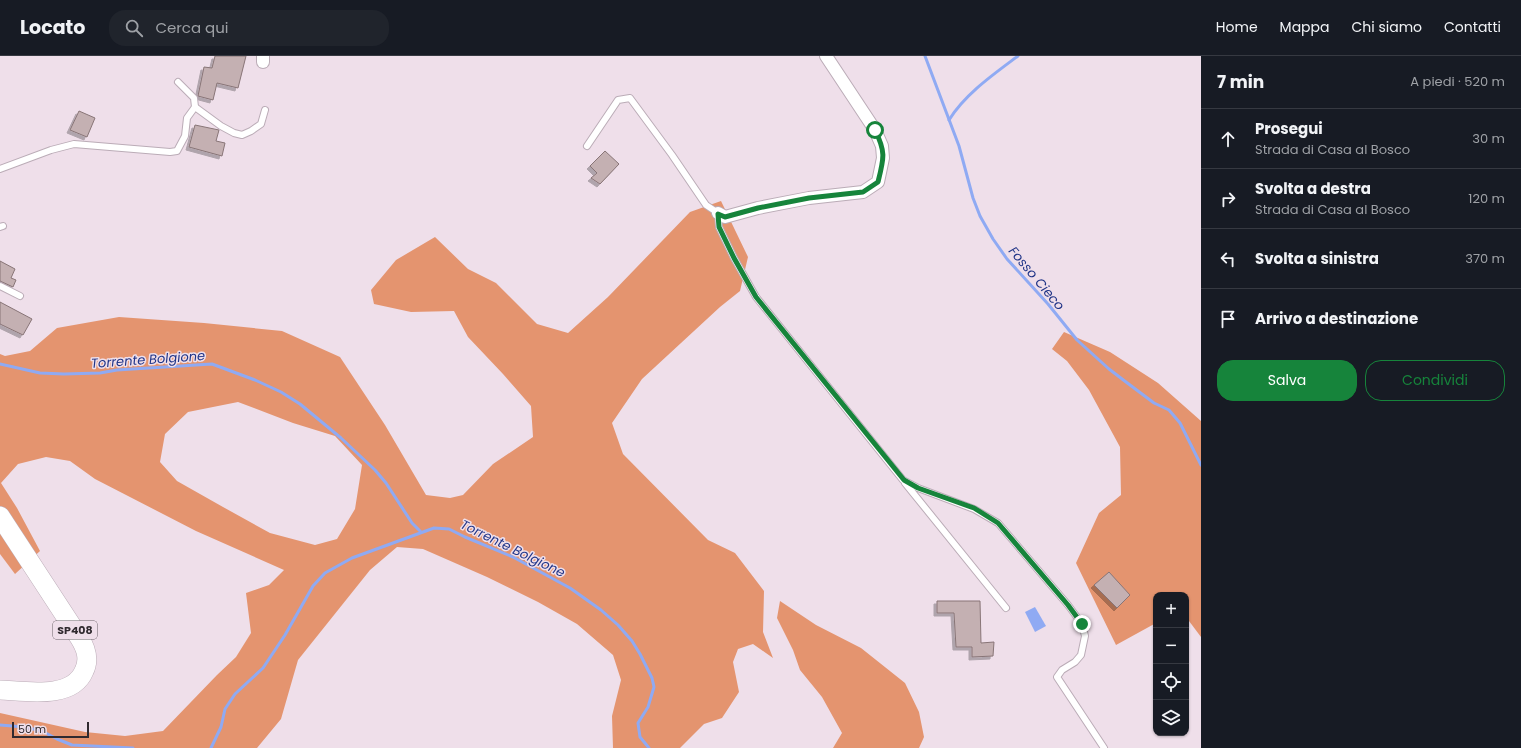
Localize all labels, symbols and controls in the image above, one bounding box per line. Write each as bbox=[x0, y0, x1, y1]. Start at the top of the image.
search box bbox=[109, 10, 389, 46]
text: Locato bbox=[20, 14, 85, 41]
icon: search bbox=[123, 17, 145, 39]
text: Cerca qui bbox=[155, 17, 229, 38]
text: Home bbox=[1216, 17, 1258, 37]
text: Mappa bbox=[1280, 17, 1330, 37]
text: Chi siamo bbox=[1352, 17, 1422, 37]
text: Contatti bbox=[1444, 17, 1501, 37]
text: 7 min bbox=[1217, 70, 1264, 94]
text: A piedi · 520 m bbox=[1410, 72, 1505, 91]
text: Prosegui bbox=[1255, 118, 1323, 139]
route start bbox=[866, 121, 884, 139]
icon: ahead bbox=[1217, 128, 1239, 150]
text: 30 m bbox=[1472, 129, 1505, 148]
text: Strada di Casa al Bosco bbox=[1255, 140, 1410, 159]
text: Svolta a destra bbox=[1255, 178, 1371, 199]
icon: right bbox=[1217, 188, 1239, 210]
text: 120 m bbox=[1468, 189, 1505, 208]
text: Strada di Casa al Bosco bbox=[1255, 200, 1410, 219]
water label: Fosso Cieco bbox=[1004, 242, 1069, 314]
icon: left bbox=[1217, 248, 1239, 270]
text: Svolta a sinistra bbox=[1255, 248, 1379, 269]
text: 370 m bbox=[1465, 249, 1505, 268]
icon: arrive bbox=[1217, 308, 1239, 330]
text: Arrivo a destinazione bbox=[1255, 308, 1418, 329]
water label: Torrente Bolgione bbox=[90, 346, 206, 373]
button: Salva bbox=[1217, 360, 1357, 401]
button: Condividi bbox=[1365, 360, 1505, 401]
water label: Torrente Bolgione bbox=[457, 515, 568, 582]
map controls bbox=[1153, 592, 1189, 736]
button: + bbox=[1153, 592, 1189, 628]
route end bbox=[1073, 615, 1091, 633]
road number: SP408 bbox=[53, 621, 97, 639]
button: − bbox=[1153, 628, 1189, 664]
button: locate bbox=[1153, 664, 1189, 700]
button: layers bbox=[1153, 700, 1189, 736]
scale bar bbox=[12, 720, 89, 739]
text: 50 m bbox=[18, 721, 46, 737]

